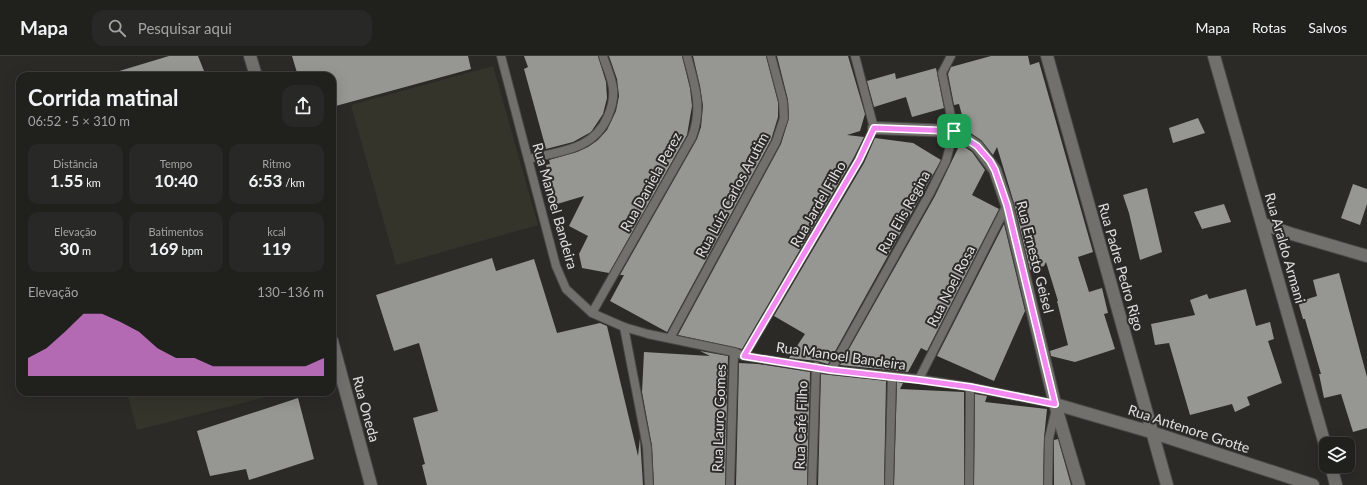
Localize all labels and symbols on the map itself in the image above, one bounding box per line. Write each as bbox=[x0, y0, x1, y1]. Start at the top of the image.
pin bbox=[937, 114, 971, 148]
street label: Rua Daniela Perez bbox=[616, 129, 685, 234]
street label: Rua Luiz Carlos Arutim bbox=[691, 129, 772, 260]
street label: Rua Manoel Bandeira bbox=[529, 141, 582, 271]
street label: Rua Jardel Filho bbox=[786, 158, 849, 250]
street label: Rua Elis Regina bbox=[874, 167, 933, 256]
street label: Rua Araldo Armani bbox=[1262, 191, 1309, 305]
street label: Rua Ernesto Geisel bbox=[1013, 199, 1058, 315]
street label: Rua Padre Pedro Rigo bbox=[1095, 201, 1148, 333]
street label: Rua Noel Rosa bbox=[923, 242, 978, 329]
street label: Rua Manoel Bandeira bbox=[775, 338, 907, 373]
street label: Rua Lauro Gomes bbox=[708, 364, 729, 472]
street label: Rua Oneda bbox=[349, 374, 383, 444]
street label: Rua Café Filho bbox=[790, 380, 811, 470]
street label: Rua Antenore Grotte bbox=[1126, 401, 1252, 456]

